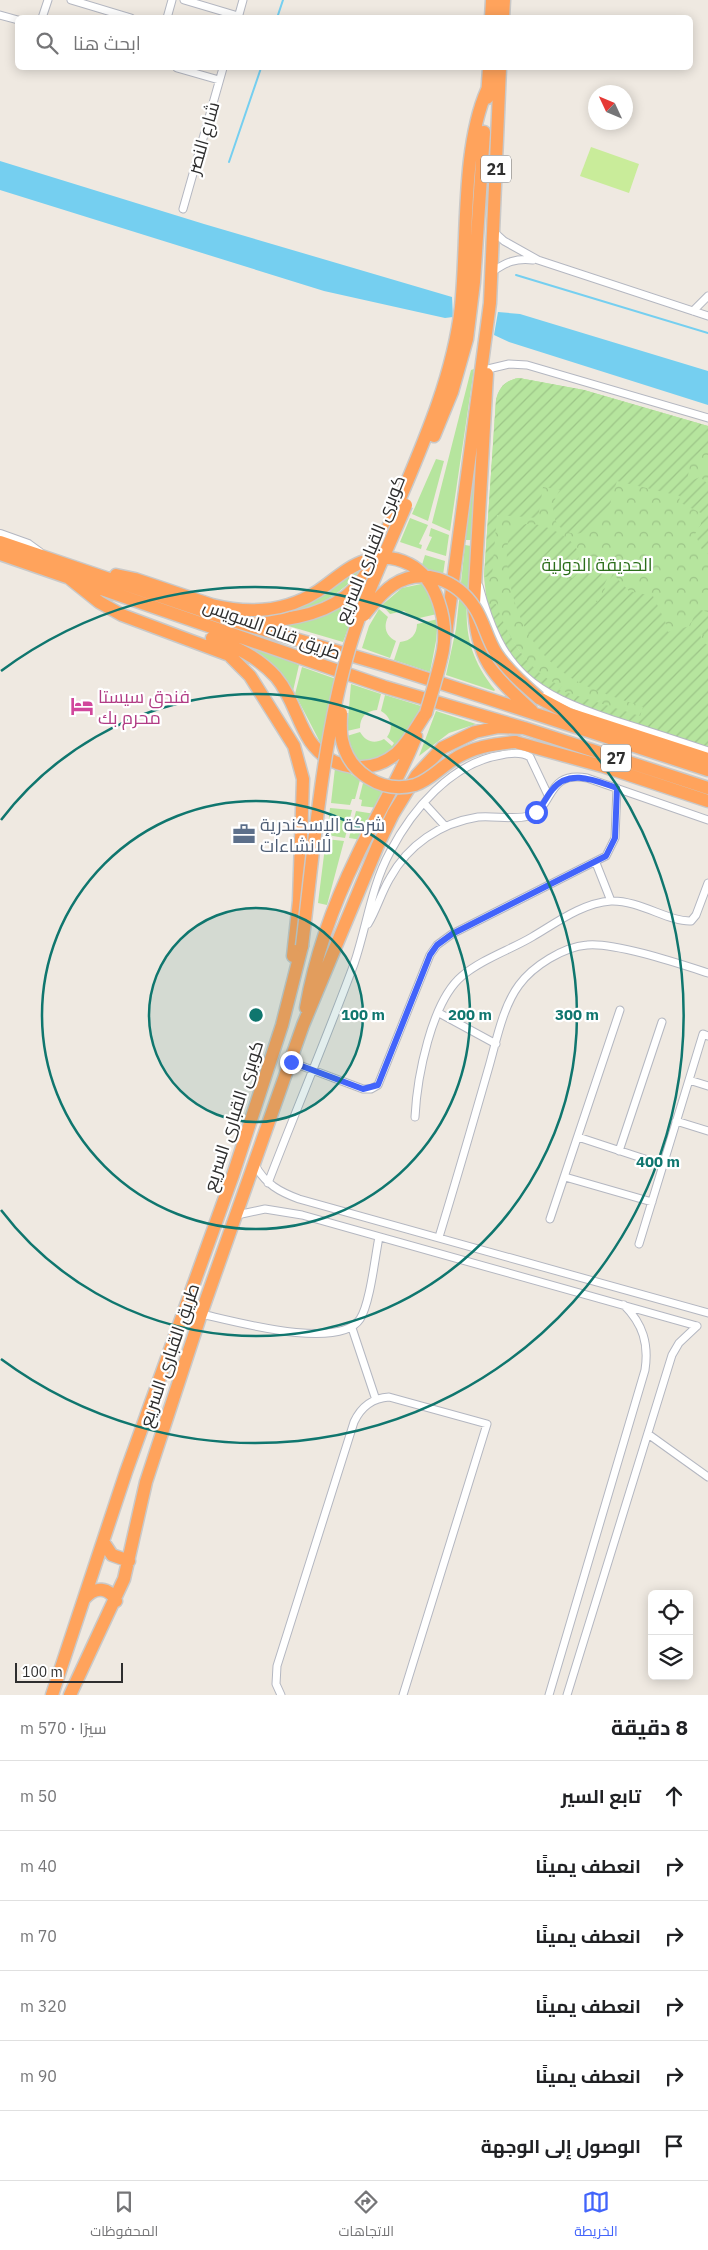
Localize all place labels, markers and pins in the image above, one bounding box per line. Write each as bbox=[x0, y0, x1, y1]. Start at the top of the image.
place label: فندق سيستا محرم بك bbox=[98, 685, 190, 730]
hotel icon: فندق سيستا محرم بك bbox=[69, 693, 95, 719]
place label: شركة الإسكندرية للانشاءات bbox=[260, 813, 385, 857]
office icon: شركة الإسكندرية للانشاءات bbox=[231, 821, 257, 847]
centre of rings bbox=[247, 1006, 265, 1024]

